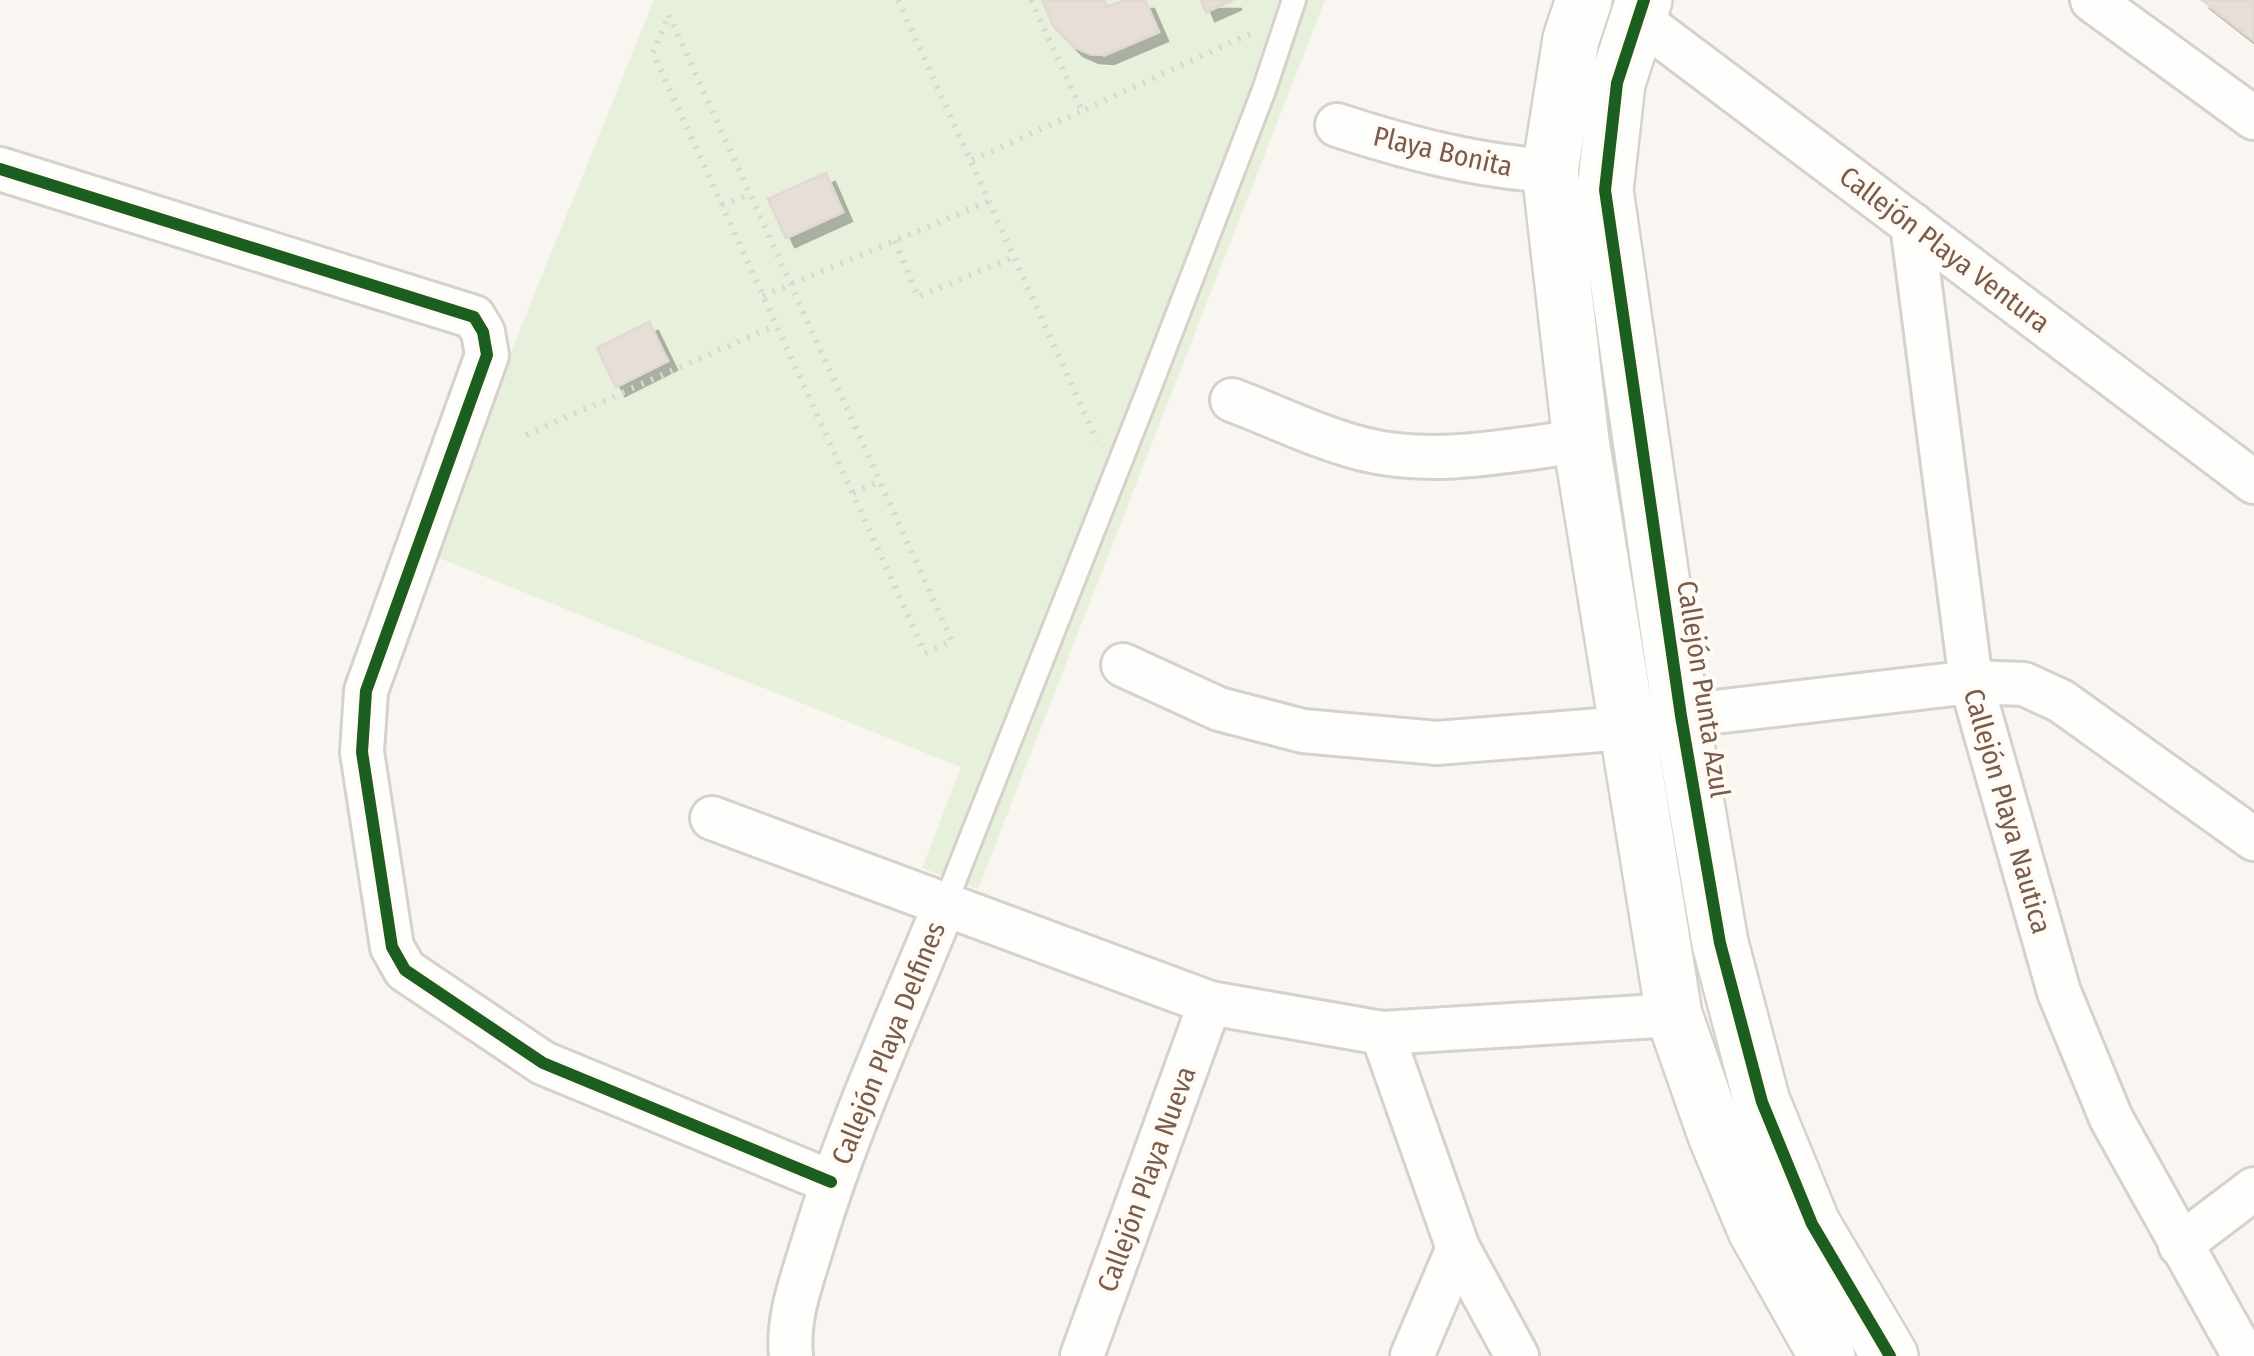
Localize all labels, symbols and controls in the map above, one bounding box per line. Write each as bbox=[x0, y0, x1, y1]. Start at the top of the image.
street label: Playa Bonita bbox=[1370, 119, 1516, 184]
street label: Callejón Playa Ventura bbox=[1833, 160, 2056, 339]
street label: Callejón Punta Azul bbox=[1670, 578, 1737, 800]
street label: Callejón Playa Nautica bbox=[1957, 685, 2058, 937]
street label: Callejón Playa Delfines bbox=[825, 917, 952, 1169]
street label: Callejón Playa Nueva bbox=[1090, 1062, 1203, 1296]

